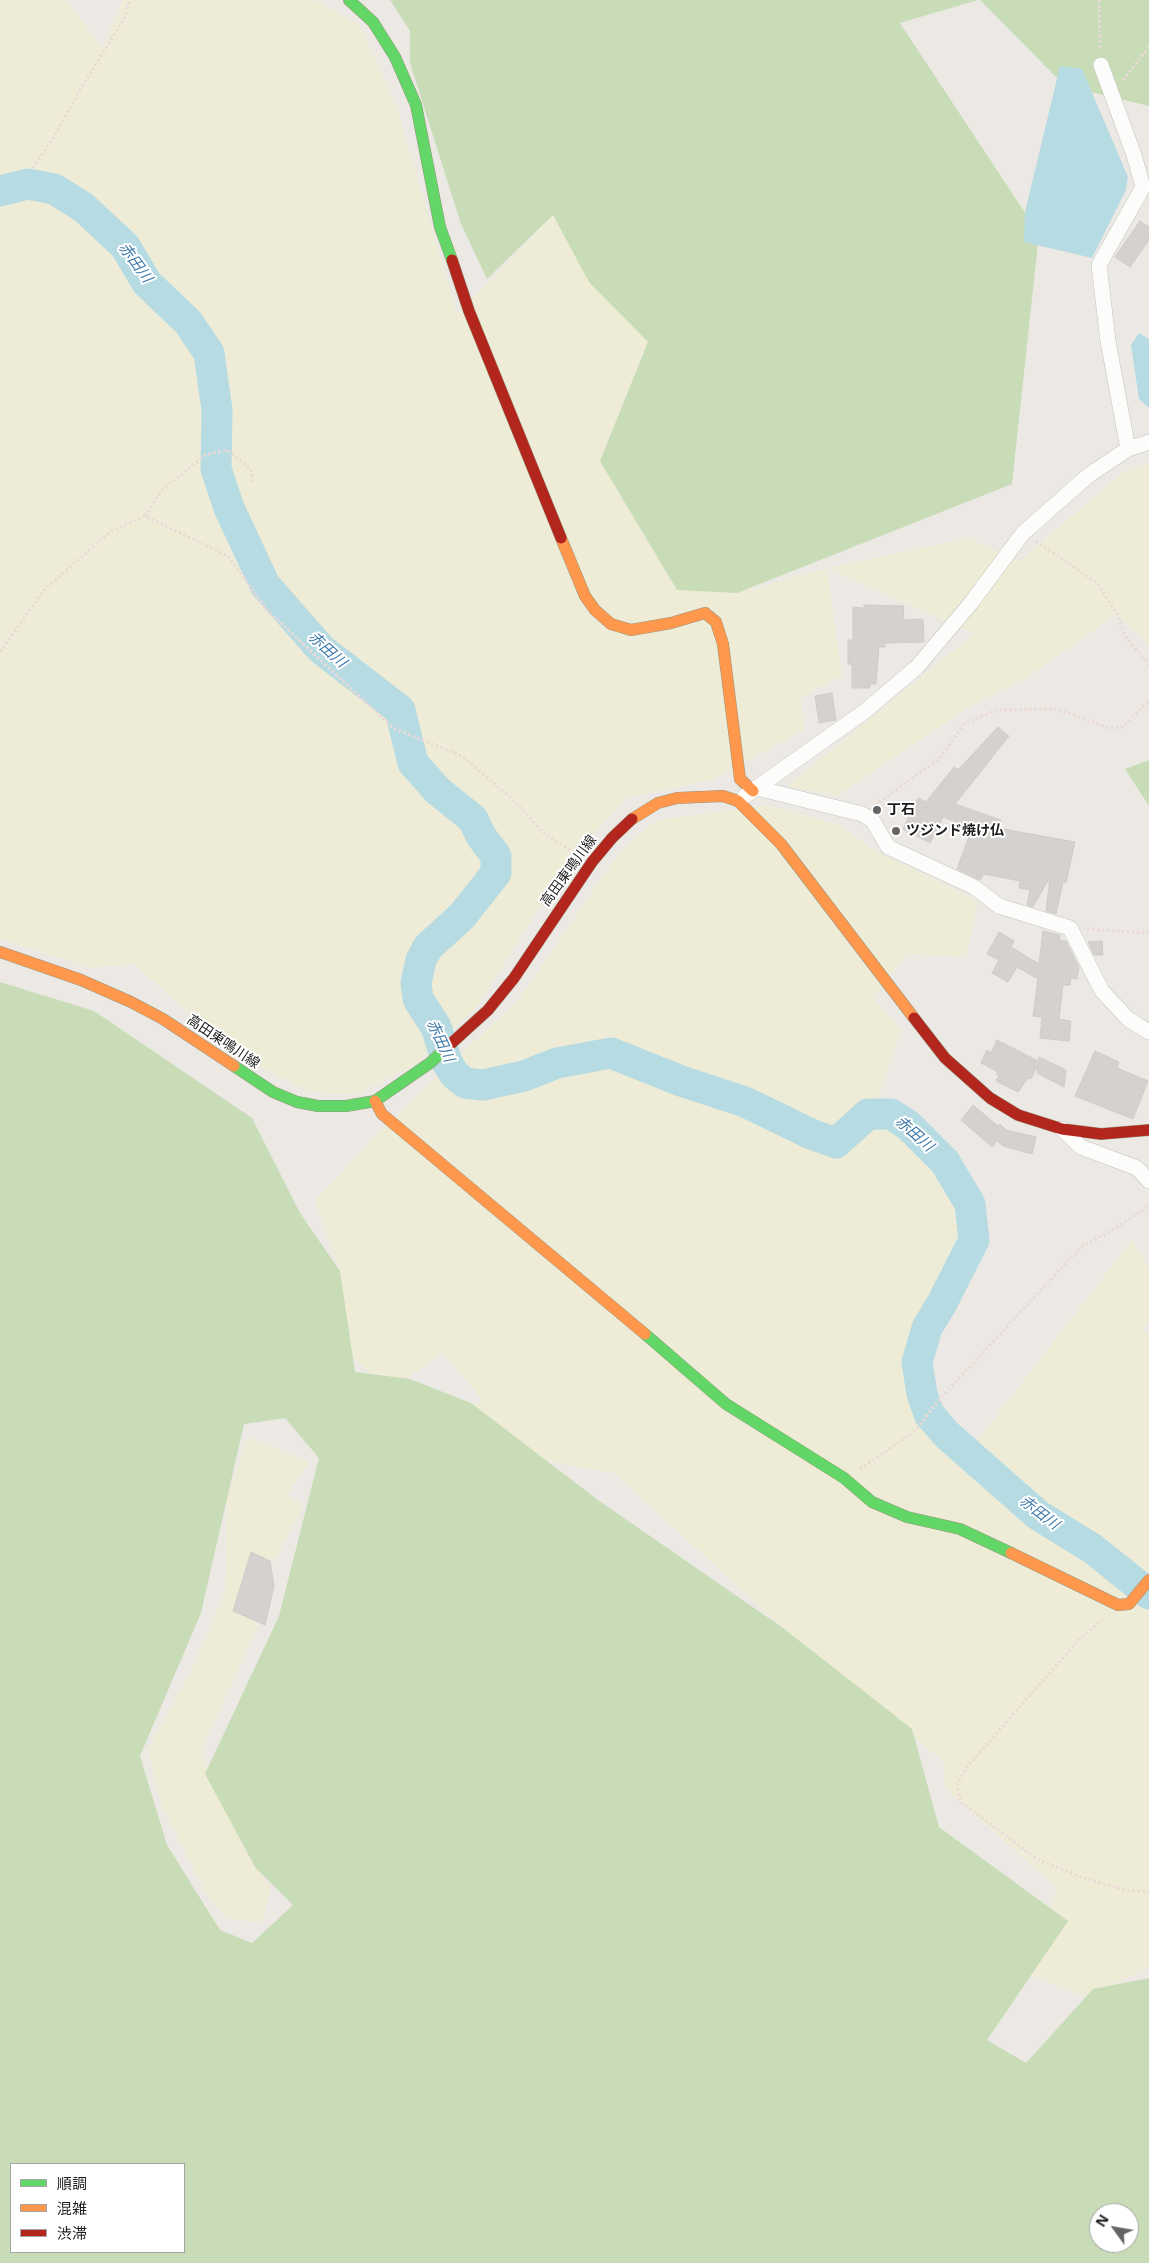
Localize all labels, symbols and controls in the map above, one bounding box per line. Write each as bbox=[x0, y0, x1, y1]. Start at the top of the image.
water label: 赤田川 bbox=[114, 240, 156, 286]
water label: 赤田川 bbox=[304, 628, 350, 672]
place label: 丁石 bbox=[887, 802, 915, 818]
marker: 丁石 bbox=[871, 804, 883, 816]
place label: ツジンド焼け仏 bbox=[906, 823, 1004, 839]
marker: ツジンド焼け仏 bbox=[890, 825, 902, 837]
street label: 高田東鳴川線 bbox=[538, 832, 600, 910]
street label: 高田東鳴川線 bbox=[183, 1012, 263, 1072]
water label: 赤田川 bbox=[422, 1017, 458, 1065]
water label: 赤田川 bbox=[891, 1112, 937, 1156]
water label: 赤田川 bbox=[1016, 1492, 1062, 1534]
legend bbox=[10, 2163, 185, 2253]
text: 順調 bbox=[57, 2173, 87, 2193]
text: 混雑 bbox=[57, 2198, 87, 2218]
north arrow bbox=[1089, 2203, 1139, 2253]
text: N bbox=[1091, 2210, 1113, 2230]
text: 渋滞 bbox=[57, 2223, 87, 2243]

